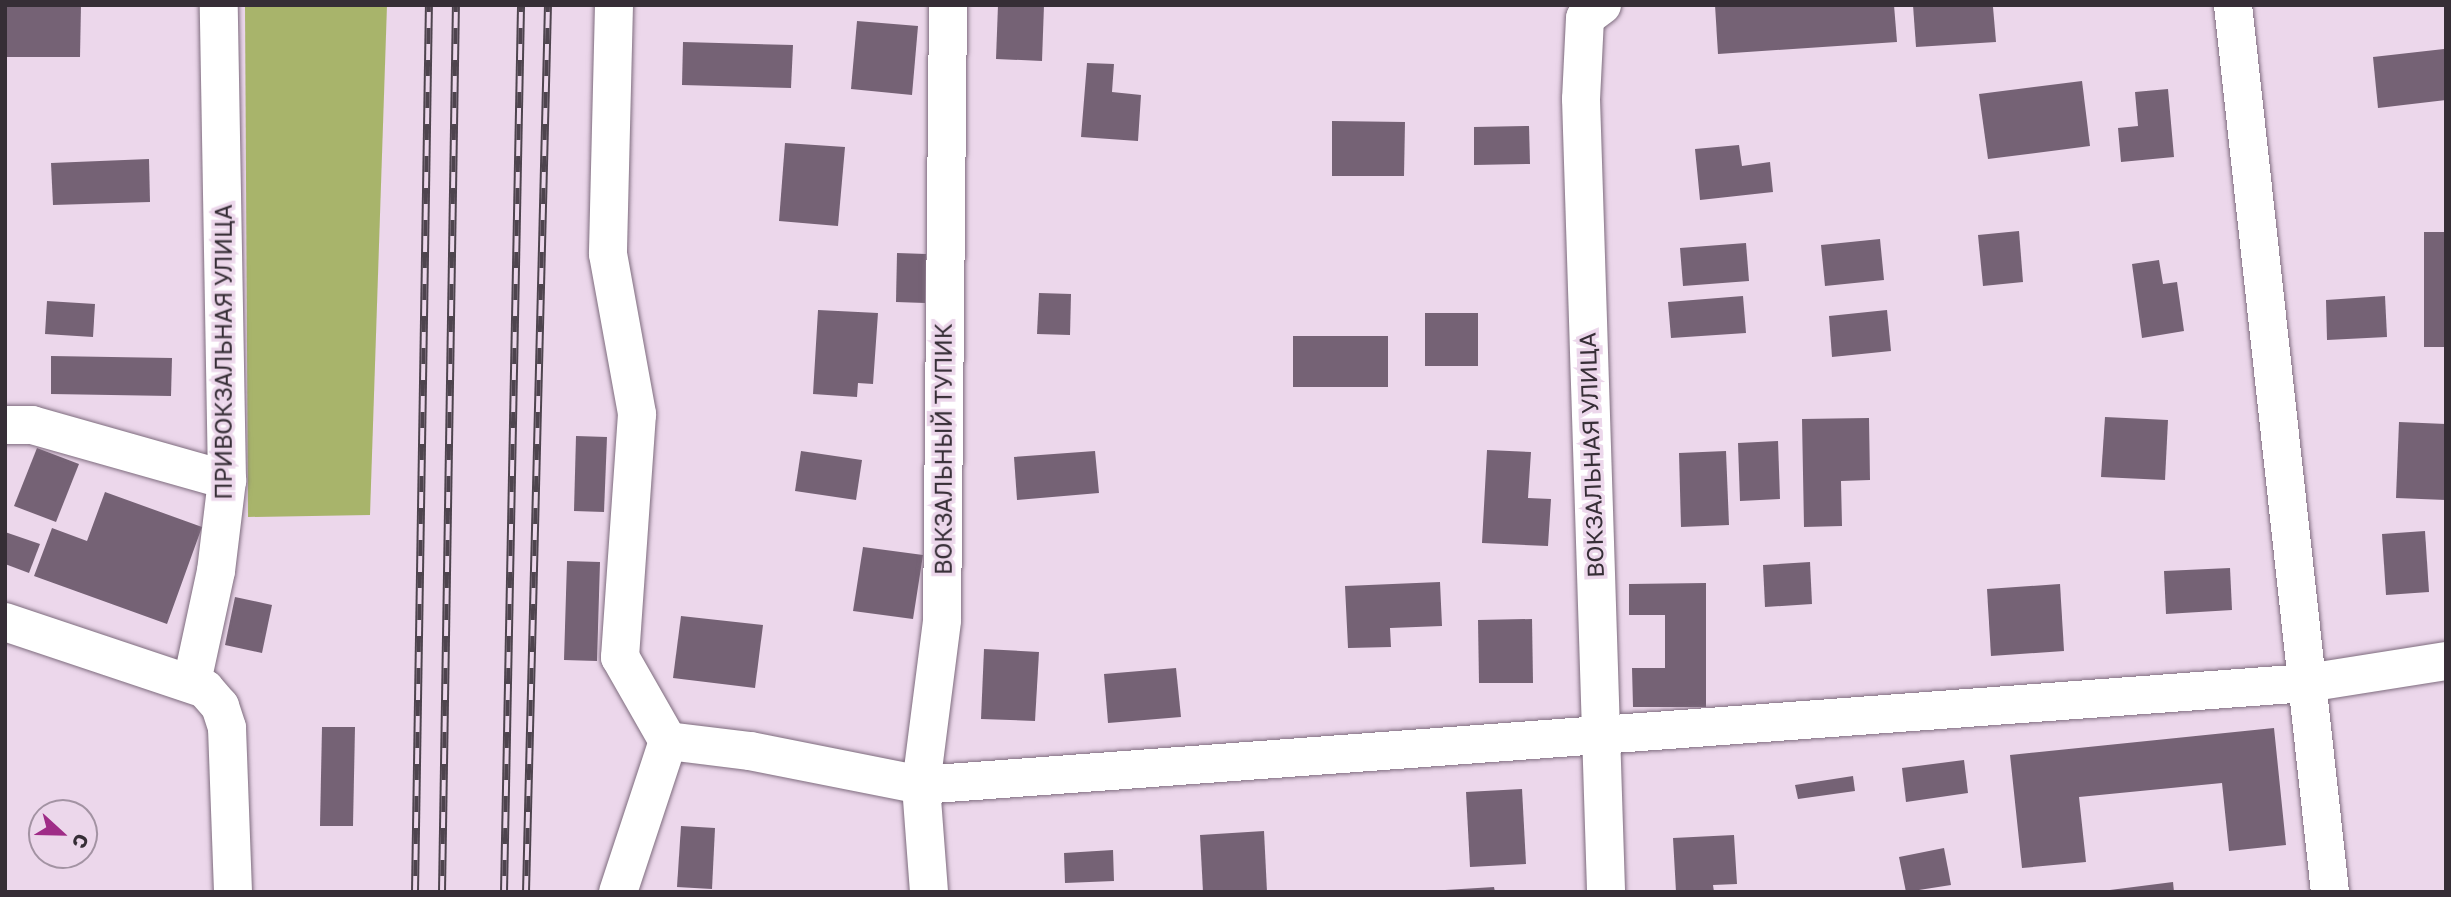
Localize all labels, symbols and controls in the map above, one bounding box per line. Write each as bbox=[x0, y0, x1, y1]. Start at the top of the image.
street label: ПРИВОКЗАЛЬНАЯ УЛИЦА bbox=[209, 204, 237, 500]
street label: ВОКЗАЛЬНЫЙ ТУПИК bbox=[929, 323, 957, 575]
street label: ВОКЗАЛЬНАЯ УЛИЦА bbox=[1573, 332, 1609, 578]
north arrow bbox=[28, 799, 98, 869]
text: С bbox=[68, 831, 94, 852]

